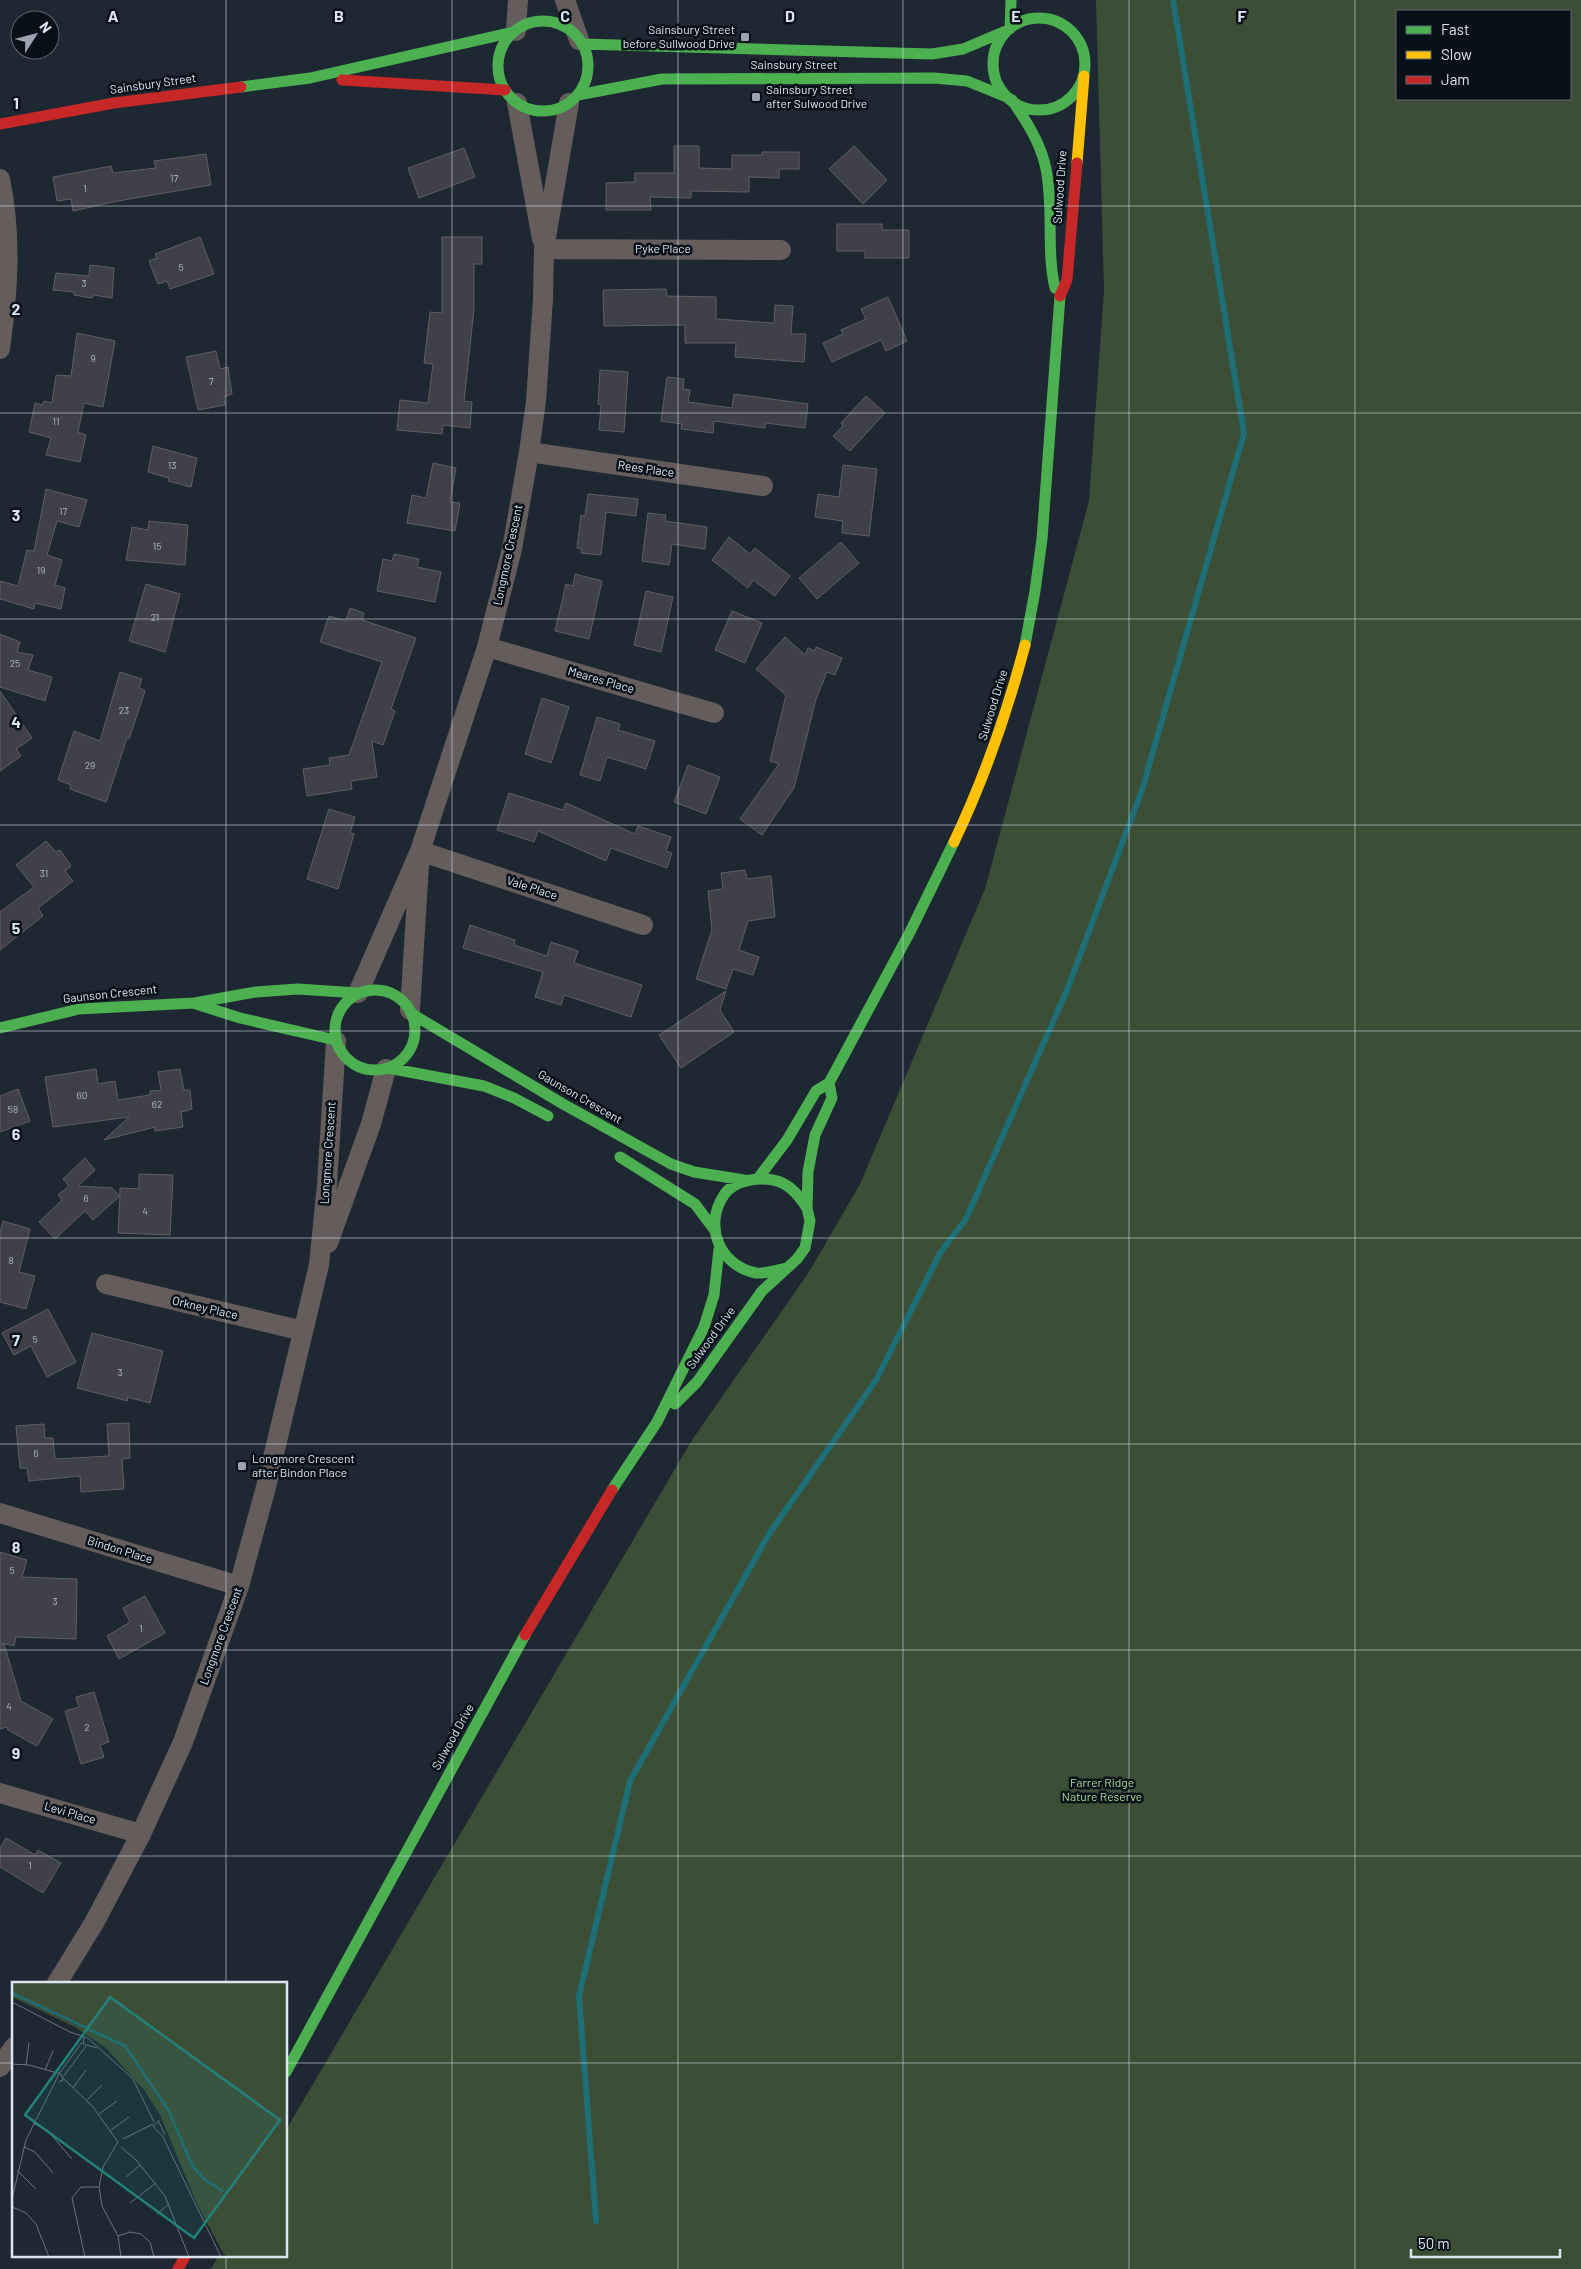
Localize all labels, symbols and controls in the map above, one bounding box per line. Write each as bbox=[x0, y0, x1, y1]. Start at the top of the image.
text: A bbox=[108, 6, 119, 25]
text: B bbox=[334, 6, 344, 25]
text: C bbox=[560, 6, 570, 25]
text: D bbox=[785, 6, 795, 25]
text: E bbox=[1011, 6, 1021, 25]
text: F bbox=[1238, 6, 1247, 25]
north arrow bbox=[10, 10, 60, 60]
legend bbox=[1396, 10, 1571, 100]
text: N bbox=[36, 18, 56, 36]
text: Fast bbox=[1441, 20, 1469, 38]
place label: Sainsbury Street before Sullwood Drive bbox=[623, 22, 735, 50]
marker: Sainsbury Street before Sullwood Drive bbox=[739, 31, 751, 43]
text: Slow bbox=[1441, 45, 1472, 63]
street label: Sainsbury Street bbox=[751, 57, 837, 71]
street label: Sainsbury Street bbox=[109, 70, 197, 96]
text: Jam bbox=[1441, 70, 1470, 88]
place label: Sainsbury Street after Sulwood Drive bbox=[766, 82, 867, 110]
marker: Sainsbury Street after Sulwood Drive bbox=[750, 91, 762, 103]
text: 1 bbox=[13, 93, 19, 112]
street label: Sulwood Drive bbox=[1049, 150, 1069, 224]
house number: 17 bbox=[170, 172, 178, 184]
house number: 1 bbox=[83, 182, 87, 194]
street label: Pyke Place bbox=[635, 241, 691, 255]
house number: 5 bbox=[178, 261, 184, 273]
house number: 3 bbox=[81, 277, 87, 289]
text: 2 bbox=[12, 299, 21, 318]
house number: 9 bbox=[90, 352, 96, 364]
house number: 7 bbox=[209, 375, 214, 387]
house number: 11 bbox=[52, 415, 60, 427]
street label: Rees Place bbox=[617, 457, 675, 479]
house number: 13 bbox=[168, 459, 176, 471]
street label: Longmore Crescent bbox=[489, 503, 525, 607]
text: 3 bbox=[12, 505, 20, 524]
house number: 17 bbox=[59, 505, 67, 517]
house number: 15 bbox=[153, 540, 161, 552]
house number: 19 bbox=[37, 564, 45, 576]
house number: 21 bbox=[151, 611, 159, 623]
house number: 25 bbox=[10, 657, 20, 669]
street label: Meares Place bbox=[566, 663, 636, 695]
street label: Sulwood Drive bbox=[975, 668, 1009, 742]
house number: 23 bbox=[119, 704, 129, 716]
text: 4 bbox=[11, 712, 21, 731]
house number: 29 bbox=[85, 759, 95, 771]
house number: 31 bbox=[40, 867, 48, 879]
street label: Vale Place bbox=[505, 872, 560, 902]
text: 5 bbox=[12, 918, 21, 937]
street label: Gaunson Crescent bbox=[62, 981, 158, 1005]
street label: Gaunson Crescent bbox=[536, 1066, 625, 1126]
house number: 60 bbox=[77, 1089, 87, 1101]
house number: 62 bbox=[152, 1098, 162, 1110]
street label: Longmore Crescent bbox=[316, 1101, 338, 1205]
house number: 58 bbox=[8, 1103, 18, 1115]
text: 6 bbox=[12, 1124, 21, 1143]
house number: 6 bbox=[83, 1192, 89, 1204]
house number: 4 bbox=[142, 1205, 148, 1217]
house number: 8 bbox=[8, 1254, 14, 1266]
street label: Orkney Place bbox=[171, 1293, 239, 1321]
street label: Sulwood Drive bbox=[683, 1304, 737, 1371]
text: 7 bbox=[12, 1330, 20, 1349]
house number: 5 bbox=[32, 1333, 38, 1345]
house number: 3 bbox=[117, 1366, 123, 1378]
house number: 6 bbox=[33, 1447, 39, 1459]
place label: Longmore Crescent after Bindon Place bbox=[252, 1451, 355, 1479]
marker: Longmore Crescent after Bindon Place bbox=[236, 1460, 248, 1472]
street label: Bindon Place bbox=[86, 1532, 155, 1566]
text: 8 bbox=[12, 1537, 21, 1556]
house number: 5 bbox=[9, 1564, 15, 1576]
street label: Longmore Crescent bbox=[196, 1585, 244, 1686]
house number: 3 bbox=[52, 1595, 58, 1607]
house number: 1 bbox=[139, 1622, 143, 1634]
house number: 4 bbox=[6, 1700, 12, 1712]
street label: Sulwood Drive bbox=[428, 1701, 476, 1772]
house number: 2 bbox=[84, 1721, 90, 1733]
text: 9 bbox=[12, 1743, 20, 1762]
park label: Farrer Ridge Nature Reserve bbox=[1062, 1775, 1142, 1803]
street label: Levi Place bbox=[43, 1798, 98, 1826]
house number: 1 bbox=[28, 1859, 32, 1871]
inset map bbox=[12, 1982, 288, 2256]
scale bar bbox=[1411, 2226, 1560, 2258]
text: 50 m bbox=[1418, 2234, 1450, 2252]

